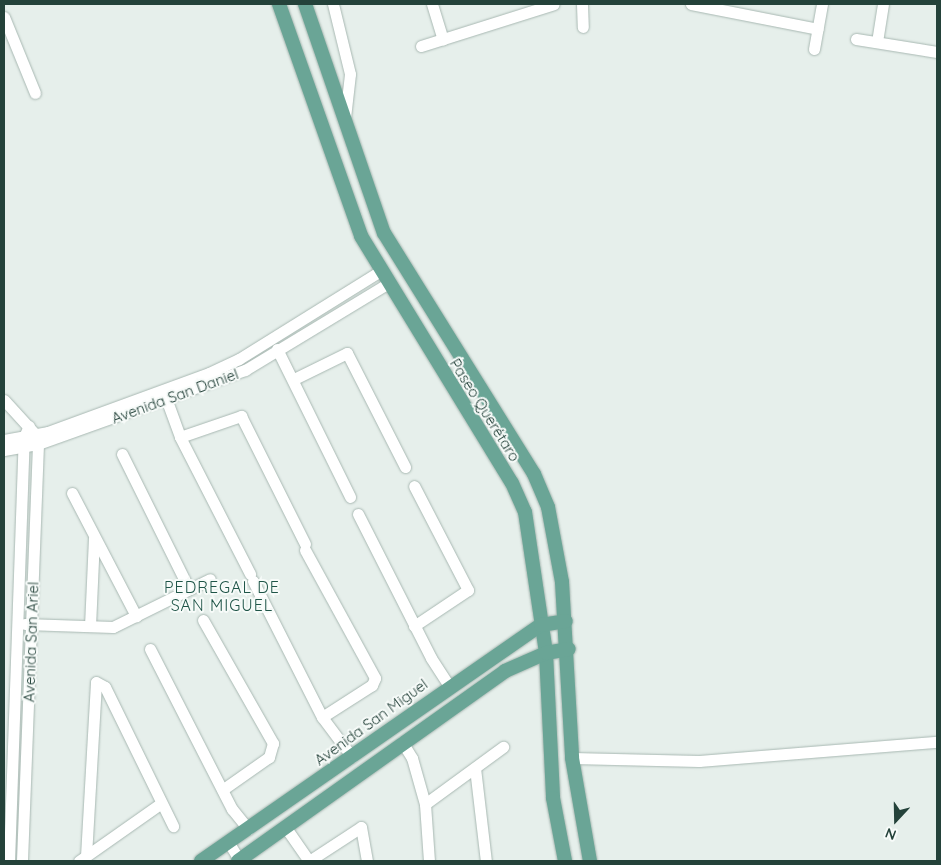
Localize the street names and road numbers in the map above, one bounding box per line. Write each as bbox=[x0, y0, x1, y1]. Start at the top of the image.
street label: Paseo Querétaro bbox=[446, 355, 524, 465]
street label: Avenida San Daniel bbox=[109, 365, 241, 427]
street label: Avenida San Ariel bbox=[20, 581, 42, 703]
street label: Avenida San Miguel bbox=[311, 675, 431, 769]

